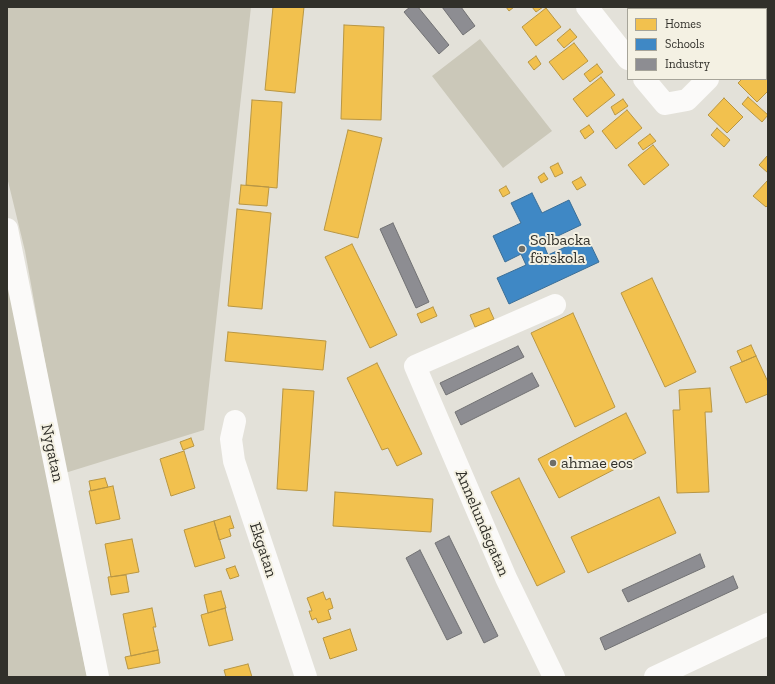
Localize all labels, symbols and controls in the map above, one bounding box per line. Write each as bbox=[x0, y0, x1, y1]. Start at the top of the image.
legend bbox=[627, 8, 767, 80]
text: Homes bbox=[665, 17, 701, 31]
text: Schools bbox=[665, 37, 704, 51]
text: Industry bbox=[665, 57, 710, 71]
place label: Solbacka förskola bbox=[530, 230, 591, 268]
marker: Solbacka förskola bbox=[517, 244, 527, 254]
street label: Nygatan bbox=[37, 422, 67, 484]
place label: ahmae eos bbox=[561, 453, 633, 473]
marker: ahmae eos bbox=[548, 458, 558, 468]
street label: Annelundsgatan bbox=[451, 467, 513, 579]
street label: Ekgatan bbox=[245, 520, 281, 580]

